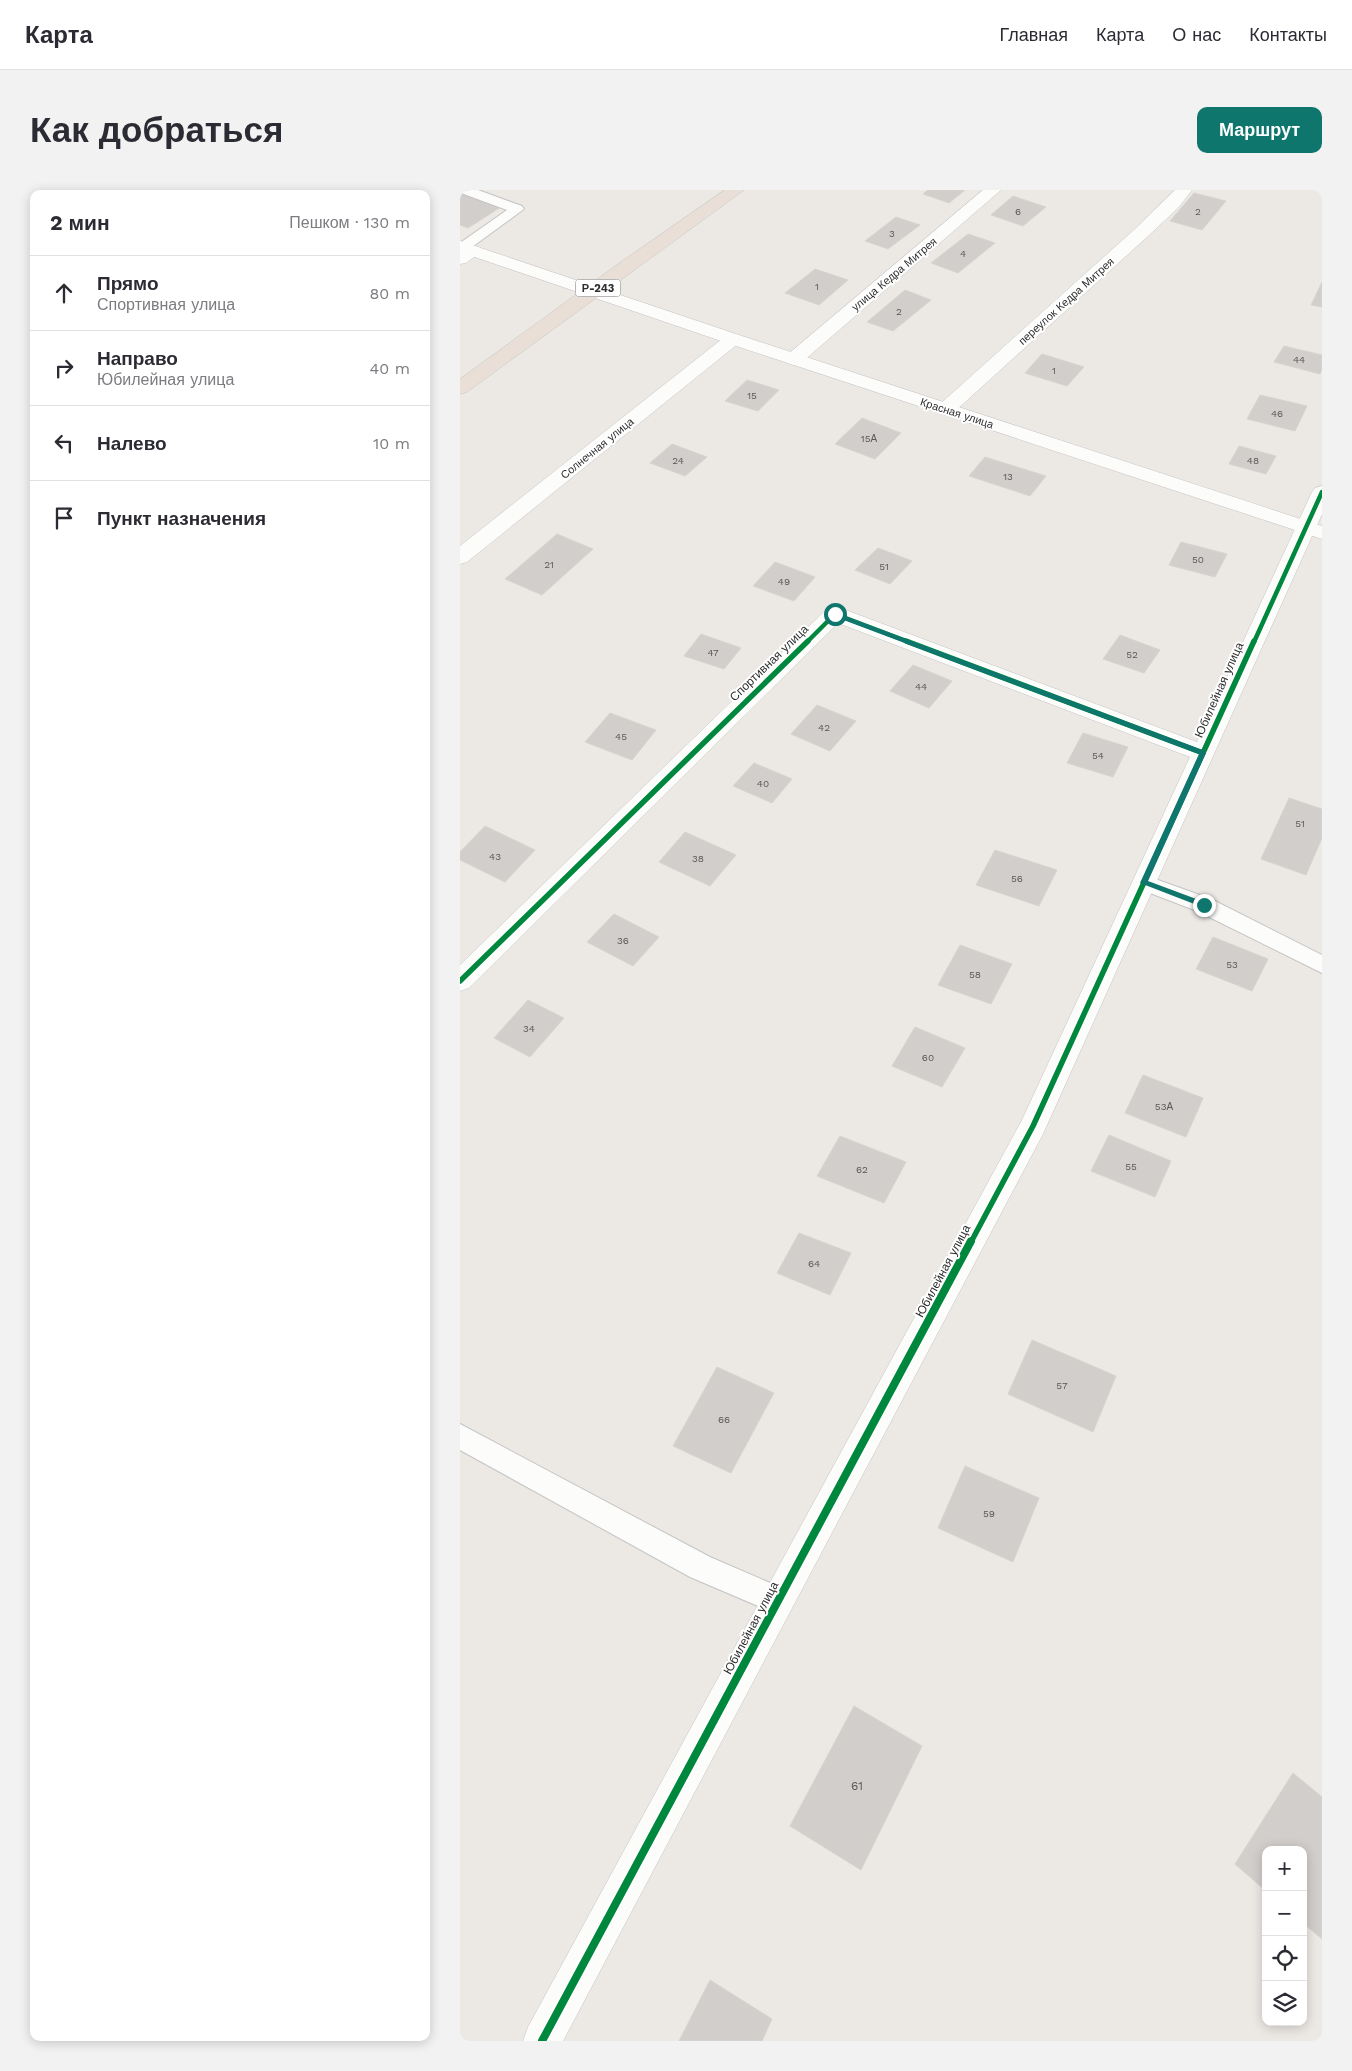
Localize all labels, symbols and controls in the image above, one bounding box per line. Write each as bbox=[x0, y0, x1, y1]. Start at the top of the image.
text: Карта bbox=[25, 21, 93, 49]
text: Главная bbox=[999, 24, 1068, 45]
text: Карта bbox=[1096, 24, 1144, 45]
text: О нас bbox=[1172, 24, 1221, 45]
text: Контакты bbox=[1249, 24, 1327, 45]
button: Маршрут bbox=[1197, 107, 1322, 153]
text: Как добраться bbox=[30, 109, 283, 151]
house number: 6 bbox=[1015, 206, 1021, 217]
house number: 2 bbox=[1195, 206, 1201, 217]
text: 2 мин bbox=[50, 210, 110, 235]
text: Пешком · 130 m bbox=[289, 213, 410, 232]
house number: 3 bbox=[889, 228, 895, 239]
street label: улица Кедра Митрея bbox=[849, 235, 940, 314]
house number: 4 bbox=[960, 248, 966, 259]
street label: переулок Кедра Митрея bbox=[1016, 255, 1117, 348]
text: Прямо bbox=[97, 272, 159, 295]
icon: ahead bbox=[50, 279, 78, 307]
road number: Р-243 bbox=[576, 280, 620, 296]
house number: 1 bbox=[815, 281, 819, 292]
text: 80 m bbox=[369, 284, 410, 303]
text: Спортивная улица bbox=[97, 295, 235, 314]
house number: 2 bbox=[896, 306, 902, 317]
text: Направо bbox=[97, 347, 178, 370]
icon: right bbox=[50, 354, 78, 382]
house number: 44 bbox=[1293, 354, 1305, 365]
text: 40 m bbox=[370, 359, 410, 378]
house number: 1 bbox=[1052, 365, 1056, 376]
text: Юбилейная улица bbox=[97, 370, 234, 389]
house number: 15 bbox=[747, 390, 757, 401]
street label: Красная улица bbox=[919, 396, 996, 432]
house number: 46 bbox=[1271, 408, 1283, 419]
street label: Солнечная улица bbox=[558, 414, 637, 482]
icon: left bbox=[50, 429, 78, 457]
text: Налево bbox=[97, 432, 167, 455]
house number: 15А bbox=[861, 433, 878, 444]
text: 10 m bbox=[373, 434, 410, 453]
house number: 24 bbox=[672, 455, 684, 466]
house number: 48 bbox=[1247, 455, 1259, 466]
house number: 13 bbox=[1003, 471, 1013, 482]
icon: arrive bbox=[50, 504, 78, 532]
text: Пункт назначения bbox=[97, 507, 266, 530]
house number: 50 bbox=[1192, 554, 1204, 565]
house number: 21 bbox=[544, 559, 554, 570]
house number: 51 bbox=[879, 561, 889, 572]
house number: 49 bbox=[778, 576, 790, 587]
route start bbox=[824, 603, 847, 626]
street label: Спортивная улица bbox=[727, 622, 811, 704]
street label: Юбилейная улица bbox=[1192, 640, 1246, 740]
house number: 47 bbox=[707, 647, 719, 658]
house number: 52 bbox=[1126, 649, 1138, 660]
house number: 44 bbox=[915, 681, 927, 692]
house number: 42 bbox=[818, 722, 830, 733]
house number: 45 bbox=[615, 731, 627, 742]
house number: 54 bbox=[1092, 750, 1104, 761]
house number: 40 bbox=[757, 778, 769, 789]
house number: 51 bbox=[1295, 818, 1305, 829]
house number: 43 bbox=[489, 851, 501, 862]
house number: 38 bbox=[692, 853, 704, 864]
house number: 56 bbox=[1011, 873, 1023, 884]
route end bbox=[1193, 894, 1216, 917]
house number: 36 bbox=[617, 935, 629, 946]
house number: 53 bbox=[1226, 959, 1238, 970]
house number: 58 bbox=[969, 969, 981, 980]
house number: 34 bbox=[523, 1023, 535, 1034]
house number: 60 bbox=[922, 1052, 934, 1063]
house number: 53А bbox=[1155, 1101, 1173, 1112]
house number: 55 bbox=[1125, 1161, 1137, 1172]
house number: 62 bbox=[856, 1164, 868, 1175]
street label: Юбилейная улица bbox=[913, 1222, 973, 1320]
house number: 64 bbox=[808, 1258, 820, 1269]
house number: 57 bbox=[1056, 1380, 1068, 1391]
house number: 66 bbox=[718, 1414, 730, 1425]
house number: 59 bbox=[983, 1508, 995, 1519]
street label: Юбилейная улица bbox=[721, 1579, 781, 1677]
house number: 61 bbox=[851, 1779, 863, 1793]
map controls bbox=[1262, 1846, 1307, 2026]
button: + bbox=[1262, 1846, 1307, 1891]
button: − bbox=[1262, 1891, 1307, 1936]
button: locate bbox=[1262, 1936, 1307, 1981]
button: layers bbox=[1262, 1981, 1307, 2026]

